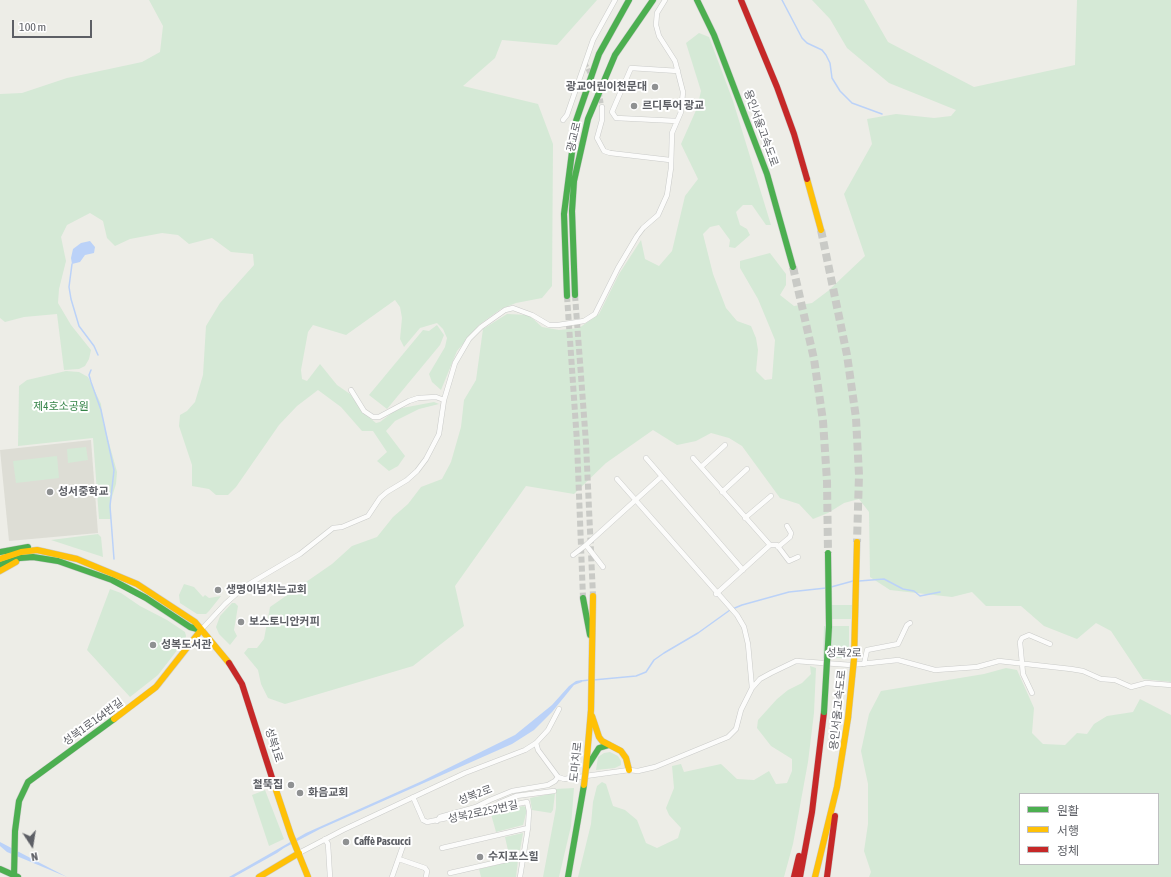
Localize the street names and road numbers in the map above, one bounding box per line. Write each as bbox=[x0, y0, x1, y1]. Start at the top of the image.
street label: 용인서울고속도로 bbox=[741, 88, 781, 168]
street label: 광교로 bbox=[564, 121, 584, 153]
street label: 성복2로 bbox=[826, 646, 862, 660]
street label: 용인서울고속도로 bbox=[827, 669, 849, 751]
street label: 성복1로164번길 bbox=[60, 696, 126, 748]
street label: 성복1로 bbox=[262, 726, 286, 764]
street label: 도마치로 bbox=[567, 741, 585, 783]
street label: 성복2로 bbox=[456, 782, 494, 808]
street label: 성복2로252번길 bbox=[447, 798, 519, 826]

